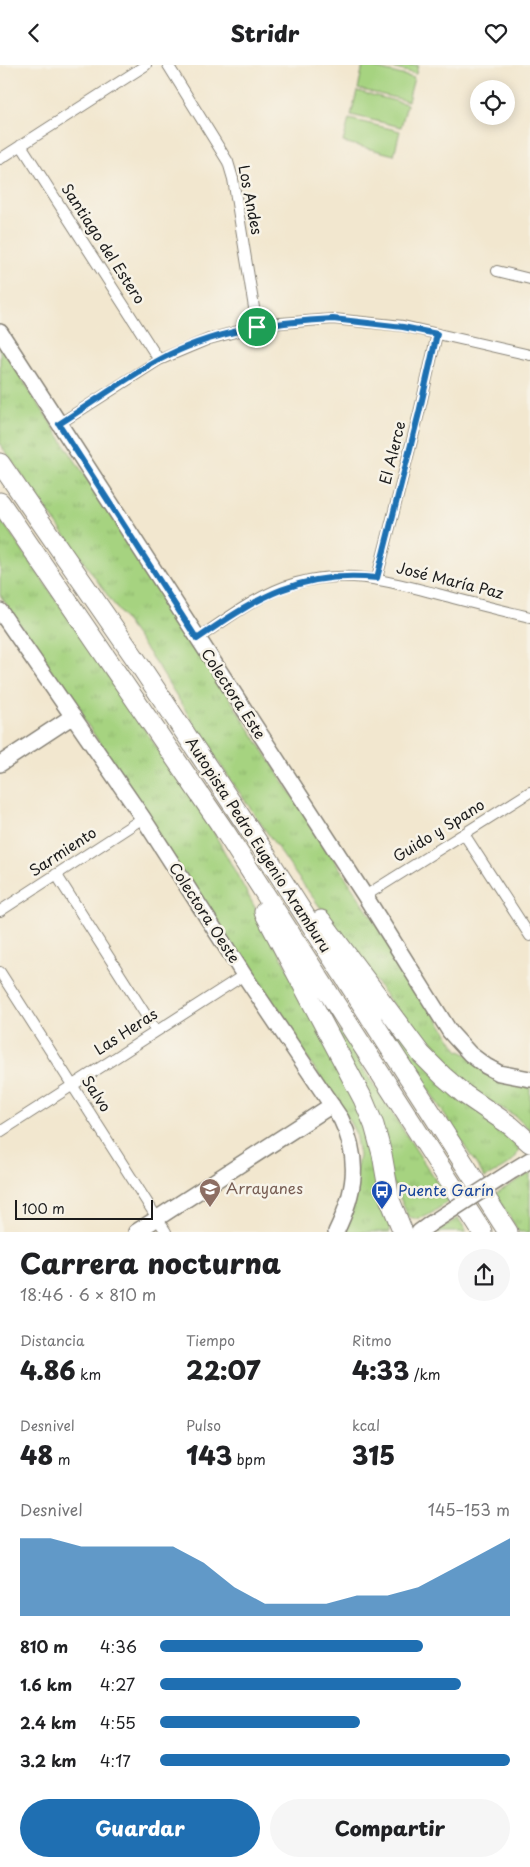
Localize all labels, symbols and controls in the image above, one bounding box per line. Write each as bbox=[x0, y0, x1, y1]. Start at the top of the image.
text: Stridr bbox=[231, 16, 299, 49]
icon: back bbox=[20, 19, 48, 47]
icon: heart bbox=[482, 19, 510, 47]
map controls bbox=[470, 80, 515, 125]
button: locate bbox=[470, 80, 515, 125]
street label: Los Andes bbox=[233, 163, 270, 237]
street label: Santiago del Estero bbox=[57, 178, 152, 308]
pin bbox=[236, 306, 278, 348]
icon: arrive bbox=[243, 313, 271, 341]
street label: El Alerce bbox=[373, 418, 411, 487]
street label: José María Paz bbox=[394, 555, 506, 604]
street label: Colectora Este bbox=[196, 643, 272, 743]
street label: Autopista Pedro Eugenio Aramburu bbox=[181, 732, 338, 956]
street label: Guido y Spano bbox=[388, 792, 489, 867]
street label: Sarmiento bbox=[24, 820, 100, 881]
street label: Colectora Oeste bbox=[164, 857, 246, 967]
street label: Las Heras bbox=[89, 1002, 162, 1060]
street label: Salvo bbox=[77, 1070, 118, 1116]
place label: Arrayanes bbox=[226, 1176, 303, 1199]
school or university icon: Arrayanes bbox=[198, 1177, 222, 1208]
place label: Puente Garín bbox=[398, 1178, 494, 1201]
bus stop icon: Puente Garín bbox=[370, 1179, 394, 1210]
scale bar bbox=[15, 1197, 152, 1220]
text: 100 m bbox=[22, 1198, 65, 1219]
text: Carrera nocturna bbox=[20, 1241, 281, 1284]
button: share bbox=[458, 1249, 510, 1301]
text: 18:46 · 6 × 810 m bbox=[20, 1282, 156, 1306]
text: Distancia bbox=[20, 1330, 85, 1351]
text: Tiempo bbox=[186, 1330, 235, 1351]
text: Ritmo bbox=[352, 1330, 391, 1351]
text: 4.86 bbox=[20, 1351, 76, 1389]
text: 22:07 bbox=[186, 1351, 261, 1389]
text: 4:33 bbox=[352, 1351, 409, 1389]
text: km bbox=[76, 1364, 101, 1385]
text: /km bbox=[409, 1364, 441, 1385]
text: Desnivel bbox=[20, 1415, 75, 1436]
text: Pulso bbox=[186, 1415, 221, 1436]
text: kcal bbox=[352, 1415, 380, 1436]
text: 48 bbox=[20, 1436, 53, 1474]
text: 143 bbox=[186, 1436, 232, 1474]
text: 315 bbox=[352, 1436, 395, 1474]
text: m bbox=[53, 1449, 70, 1470]
text: bpm bbox=[232, 1449, 266, 1470]
text: Desnivel bbox=[20, 1497, 82, 1521]
text: 145–153 m bbox=[428, 1497, 510, 1521]
text: 810 m bbox=[20, 1634, 68, 1658]
text: 4:36 bbox=[100, 1634, 137, 1658]
text: 1.6 km bbox=[20, 1672, 72, 1696]
text: 4:27 bbox=[100, 1672, 135, 1696]
text: 2.4 km bbox=[20, 1710, 76, 1734]
text: 4:55 bbox=[100, 1710, 136, 1734]
text: 3.2 km bbox=[20, 1748, 77, 1772]
text: 4:17 bbox=[100, 1748, 131, 1772]
button: Guardar bbox=[20, 1799, 260, 1857]
button: Compartir bbox=[270, 1799, 510, 1857]

